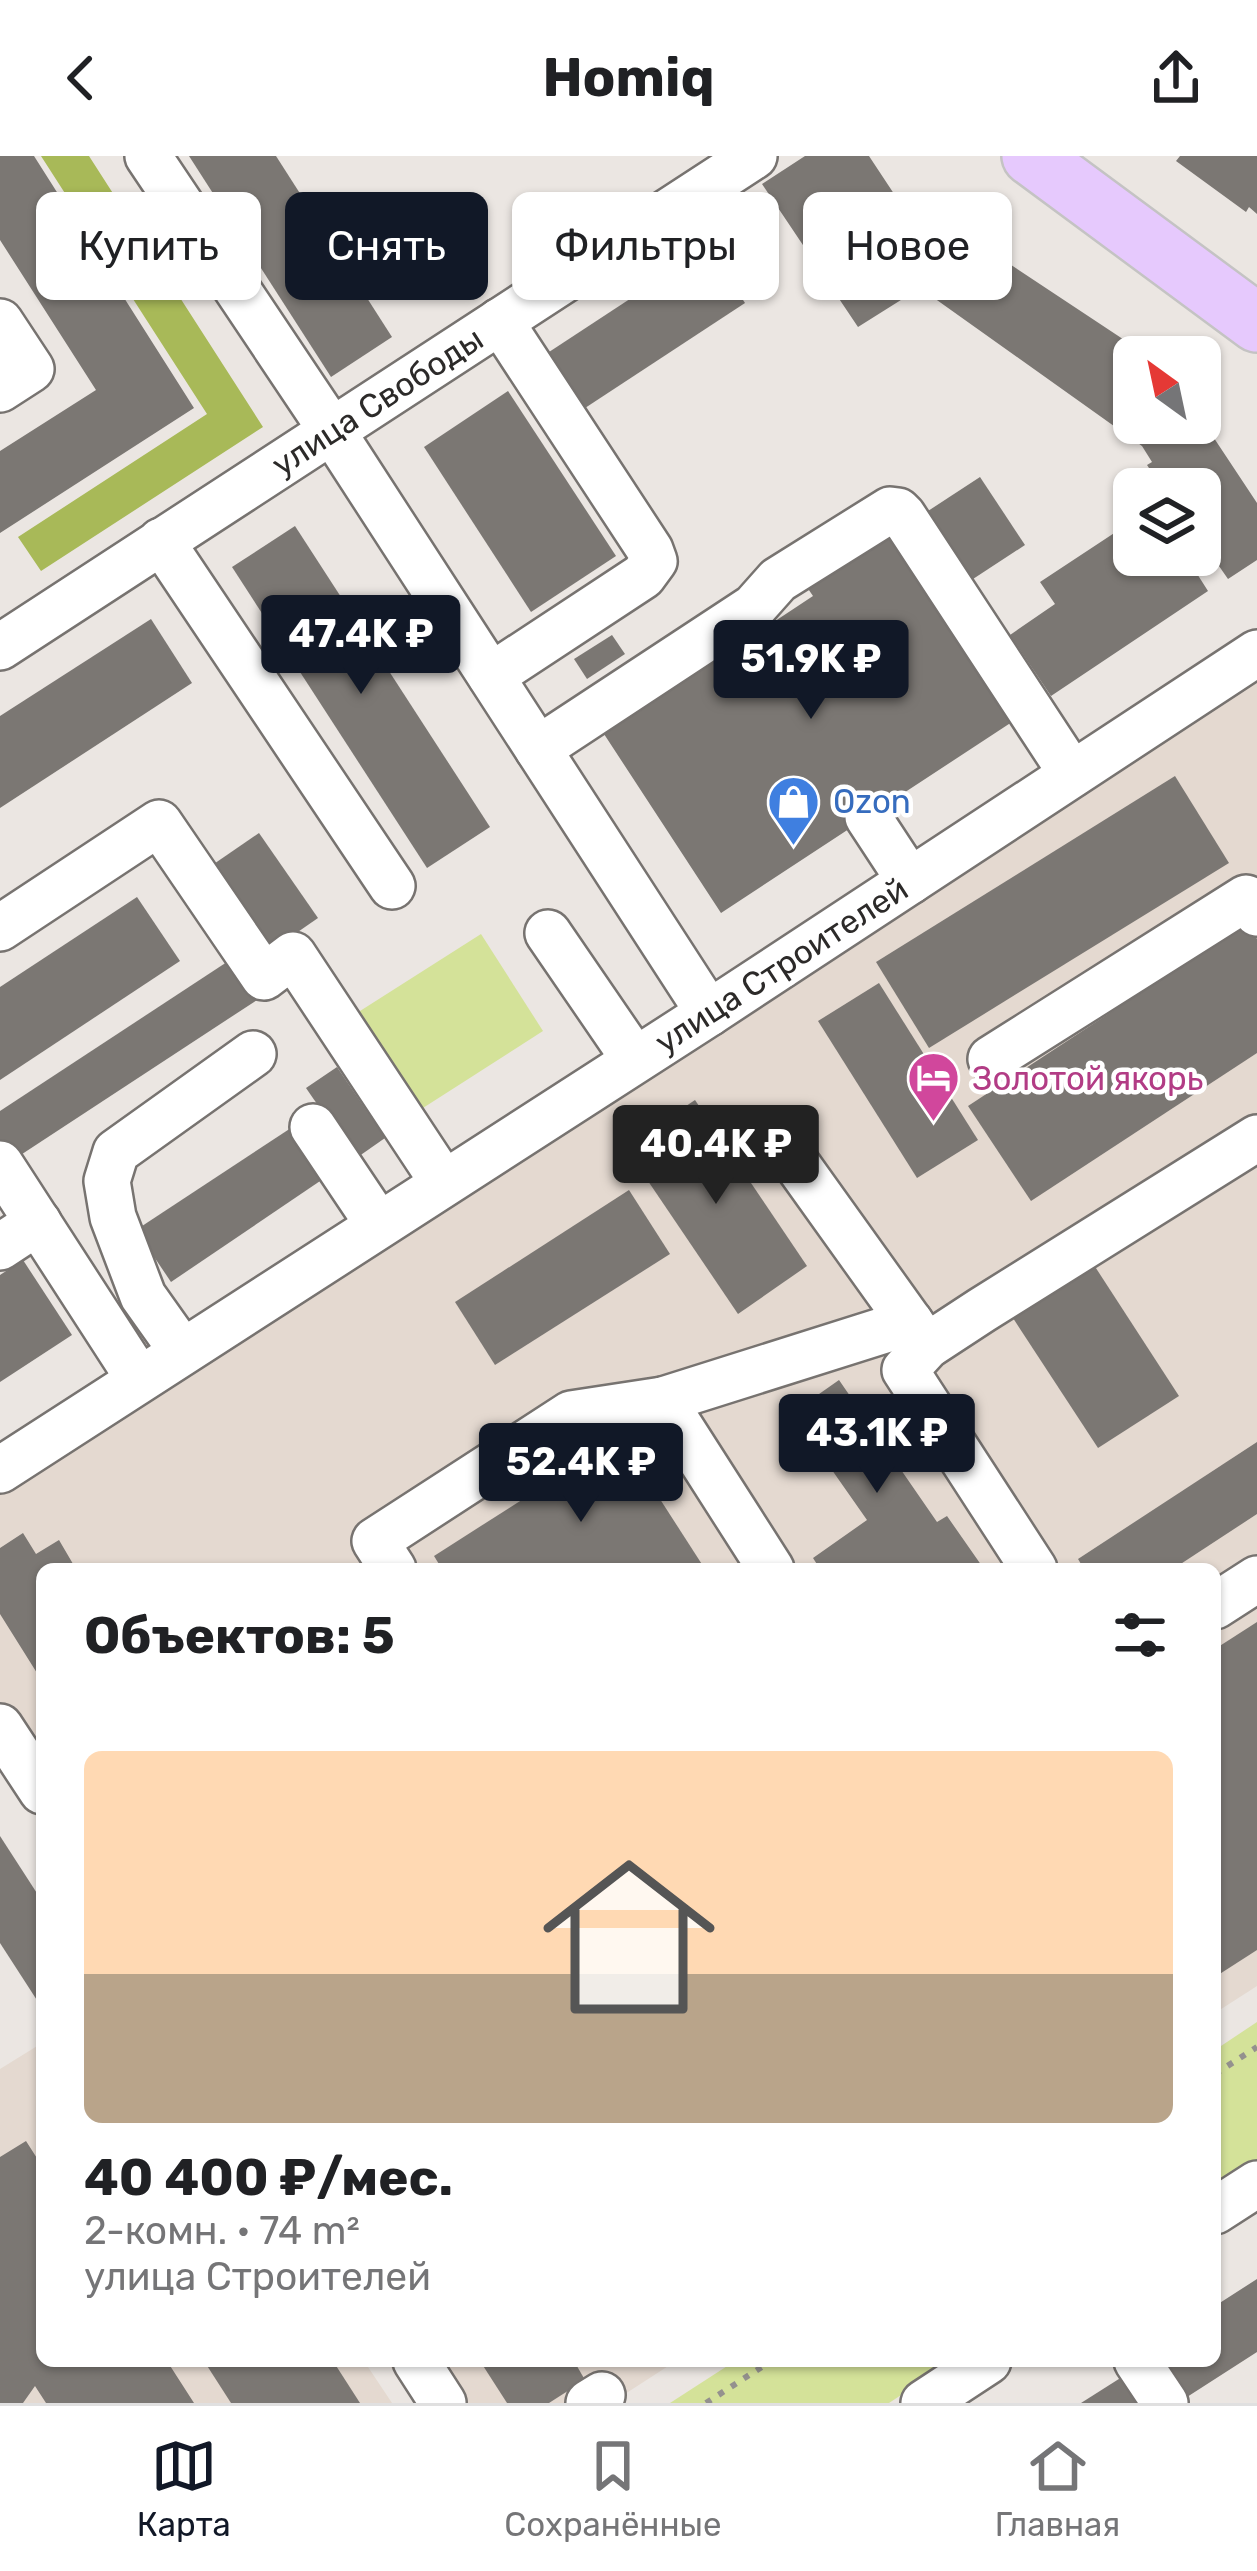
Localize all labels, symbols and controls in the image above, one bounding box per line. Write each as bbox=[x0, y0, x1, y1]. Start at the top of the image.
icon: back bbox=[48, 45, 114, 111]
icon: share bbox=[1143, 45, 1209, 111]
text: Homiq bbox=[542, 46, 715, 110]
chip: Купить bbox=[36, 192, 261, 300]
chip: Снять bbox=[285, 192, 488, 300]
chip: Фильтры bbox=[512, 192, 779, 300]
chip: Новое bbox=[803, 192, 1012, 300]
street label: улица Свободы bbox=[264, 319, 490, 484]
north arrow bbox=[1113, 336, 1221, 444]
map controls bbox=[1113, 336, 1221, 576]
button: layers bbox=[1113, 468, 1221, 576]
pin: 47.4K ₽ bbox=[250, 595, 472, 697]
text: 47.4K ₽ bbox=[288, 611, 434, 657]
pin: 51.9K ₽ bbox=[700, 620, 922, 722]
text: 51.9K ₽ bbox=[741, 636, 881, 682]
shop icon: Ozon bbox=[766, 773, 822, 847]
place label: Ozon bbox=[833, 782, 911, 821]
street label: улица Строителей bbox=[648, 869, 915, 1062]
hotel icon: Золотой якорь bbox=[905, 1050, 961, 1124]
place label: Золотой якорь bbox=[972, 1059, 1203, 1098]
pin: 40.4K ₽ bbox=[605, 1105, 827, 1207]
text: 40.4K ₽ bbox=[640, 1121, 792, 1167]
pin: 43.1K ₽ bbox=[766, 1394, 988, 1496]
text: 43.1K ₽ bbox=[806, 1410, 948, 1456]
pin: 52.4K ₽ bbox=[470, 1423, 692, 1525]
text: 52.4K ₽ bbox=[506, 1439, 656, 1485]
icon: filters bbox=[1107, 1602, 1173, 1668]
text: Объектов: 5 bbox=[84, 1605, 395, 1666]
icon: home bbox=[521, 1829, 737, 2045]
text: 40 400 ₽/мес. bbox=[84, 2147, 453, 2208]
text: 2-комн. · 74 m² bbox=[84, 2208, 360, 2254]
text: улица Строителей bbox=[84, 2254, 431, 2300]
tab: Карта bbox=[137, 2433, 231, 2544]
tab: Сохранённые bbox=[504, 2433, 721, 2544]
tab: Главная bbox=[995, 2433, 1120, 2544]

